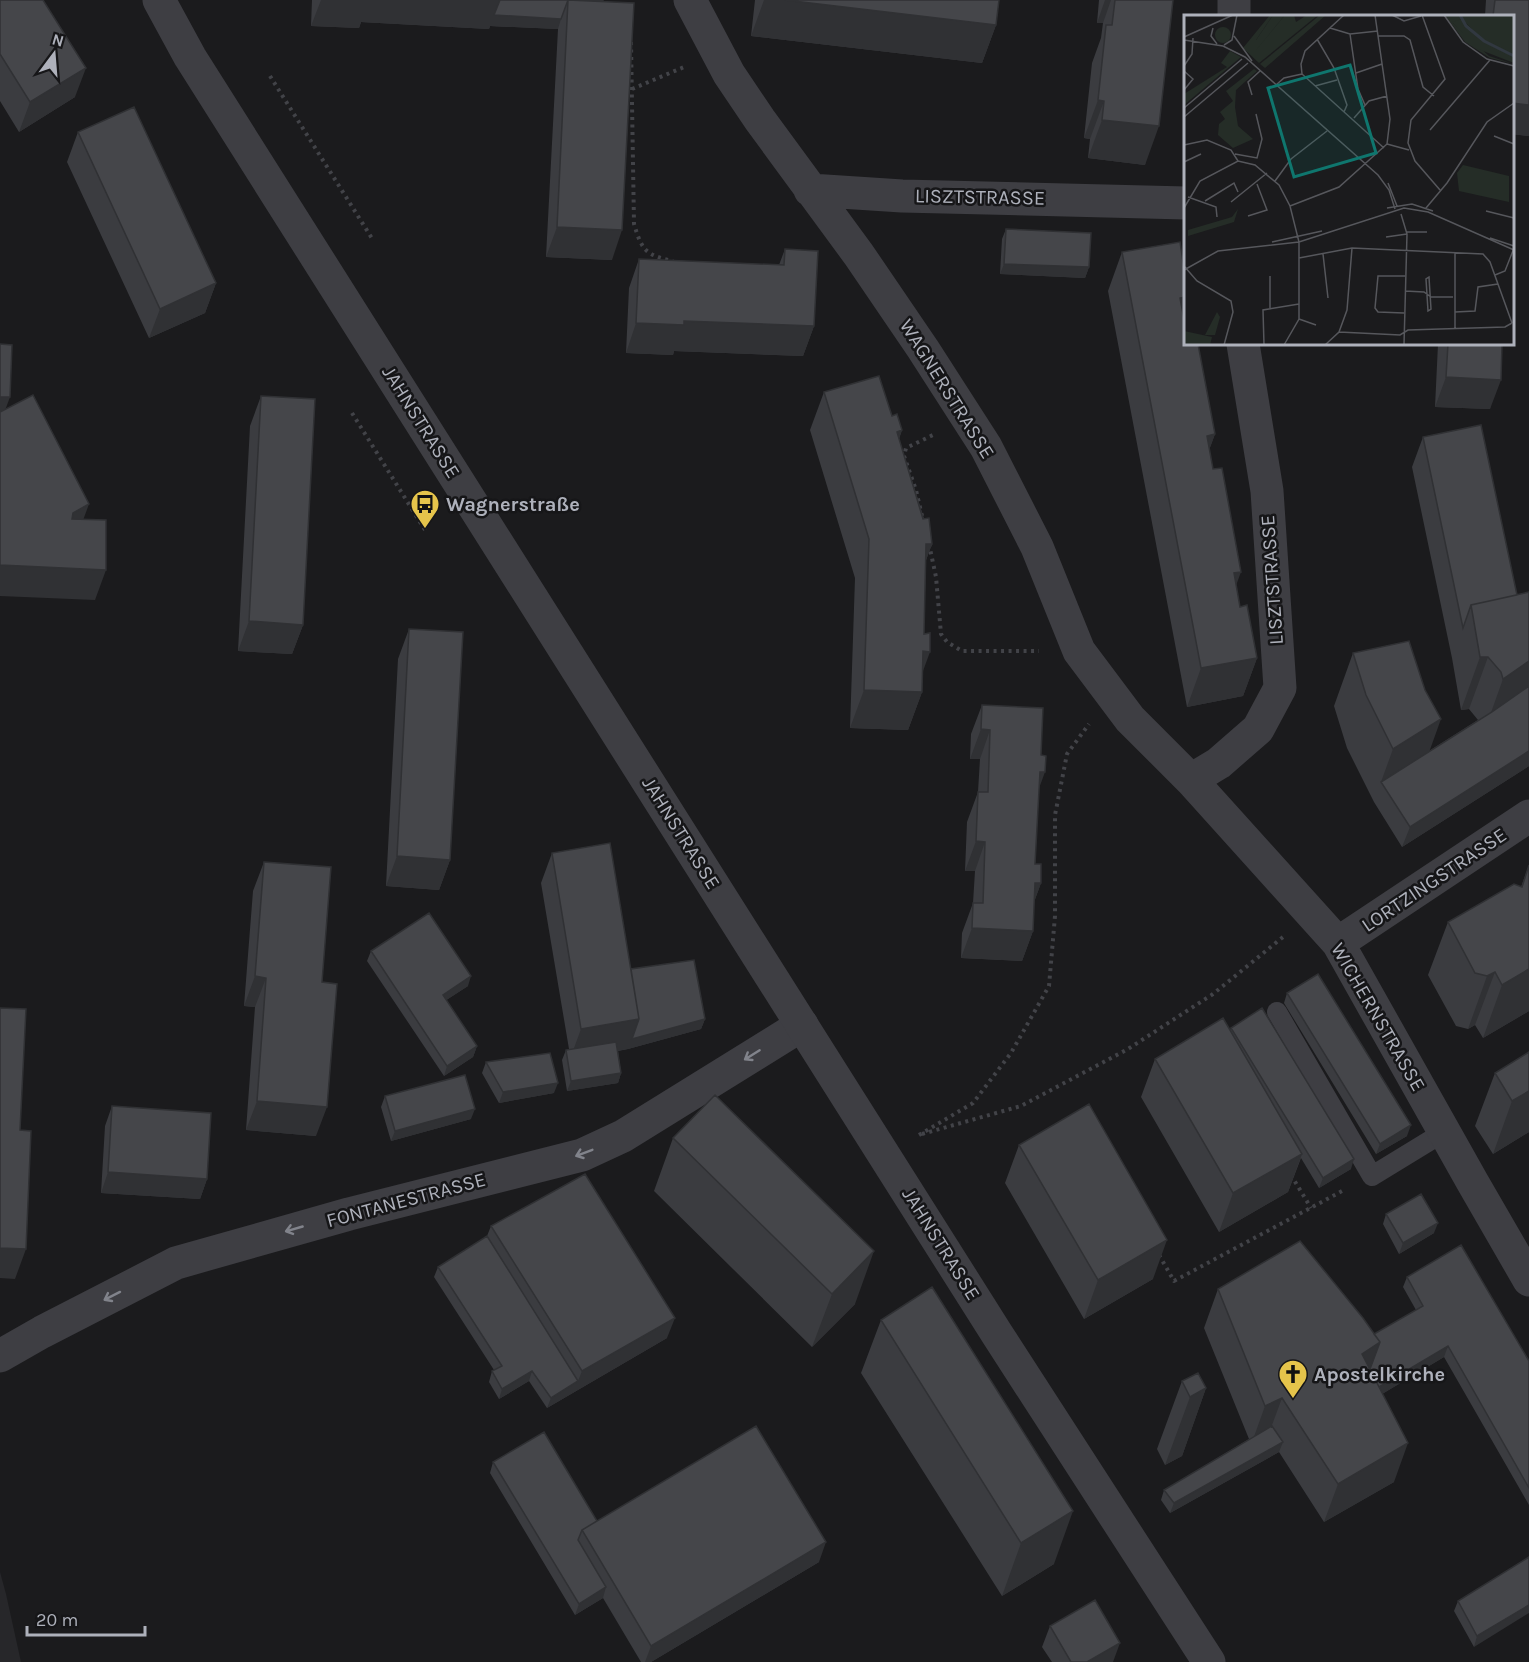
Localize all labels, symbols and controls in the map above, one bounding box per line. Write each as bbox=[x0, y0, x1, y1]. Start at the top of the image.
inset map bbox=[1184, 15, 1514, 345]
north arrow bbox=[24, 24, 84, 84]
text: N bbox=[50, 29, 66, 51]
street label: LISZTSTRASSE bbox=[915, 184, 1045, 210]
street label: WAGNERSTRASSE bbox=[895, 315, 999, 463]
street label: JAHNSTRASSE bbox=[377, 362, 465, 482]
bus stop icon: Wagnerstraße bbox=[409, 488, 441, 530]
place label: Wagnerstraße bbox=[446, 493, 580, 516]
street label: LISZTSTRASSE bbox=[1256, 514, 1288, 646]
street label: JAHNSTRASSE bbox=[637, 773, 725, 893]
street label: LORTZINGSTRASSE bbox=[1357, 823, 1511, 937]
street label: WICHERNSTRASSE bbox=[1326, 939, 1430, 1095]
one-way arrow bbox=[743, 1048, 760, 1061]
one-way arrow bbox=[575, 1149, 594, 1160]
street label: FONTANESTRASSE bbox=[324, 1168, 488, 1232]
street label: JAHNSTRASSE bbox=[897, 1184, 985, 1304]
one-way arrow bbox=[285, 1224, 304, 1235]
one-way arrow bbox=[103, 1291, 121, 1302]
church icon: Apostelkirche bbox=[1277, 1358, 1309, 1400]
place label: Apostelkirche bbox=[1314, 1363, 1445, 1386]
scale bar bbox=[27, 1599, 146, 1637]
text: 20 m bbox=[36, 1609, 78, 1631]

